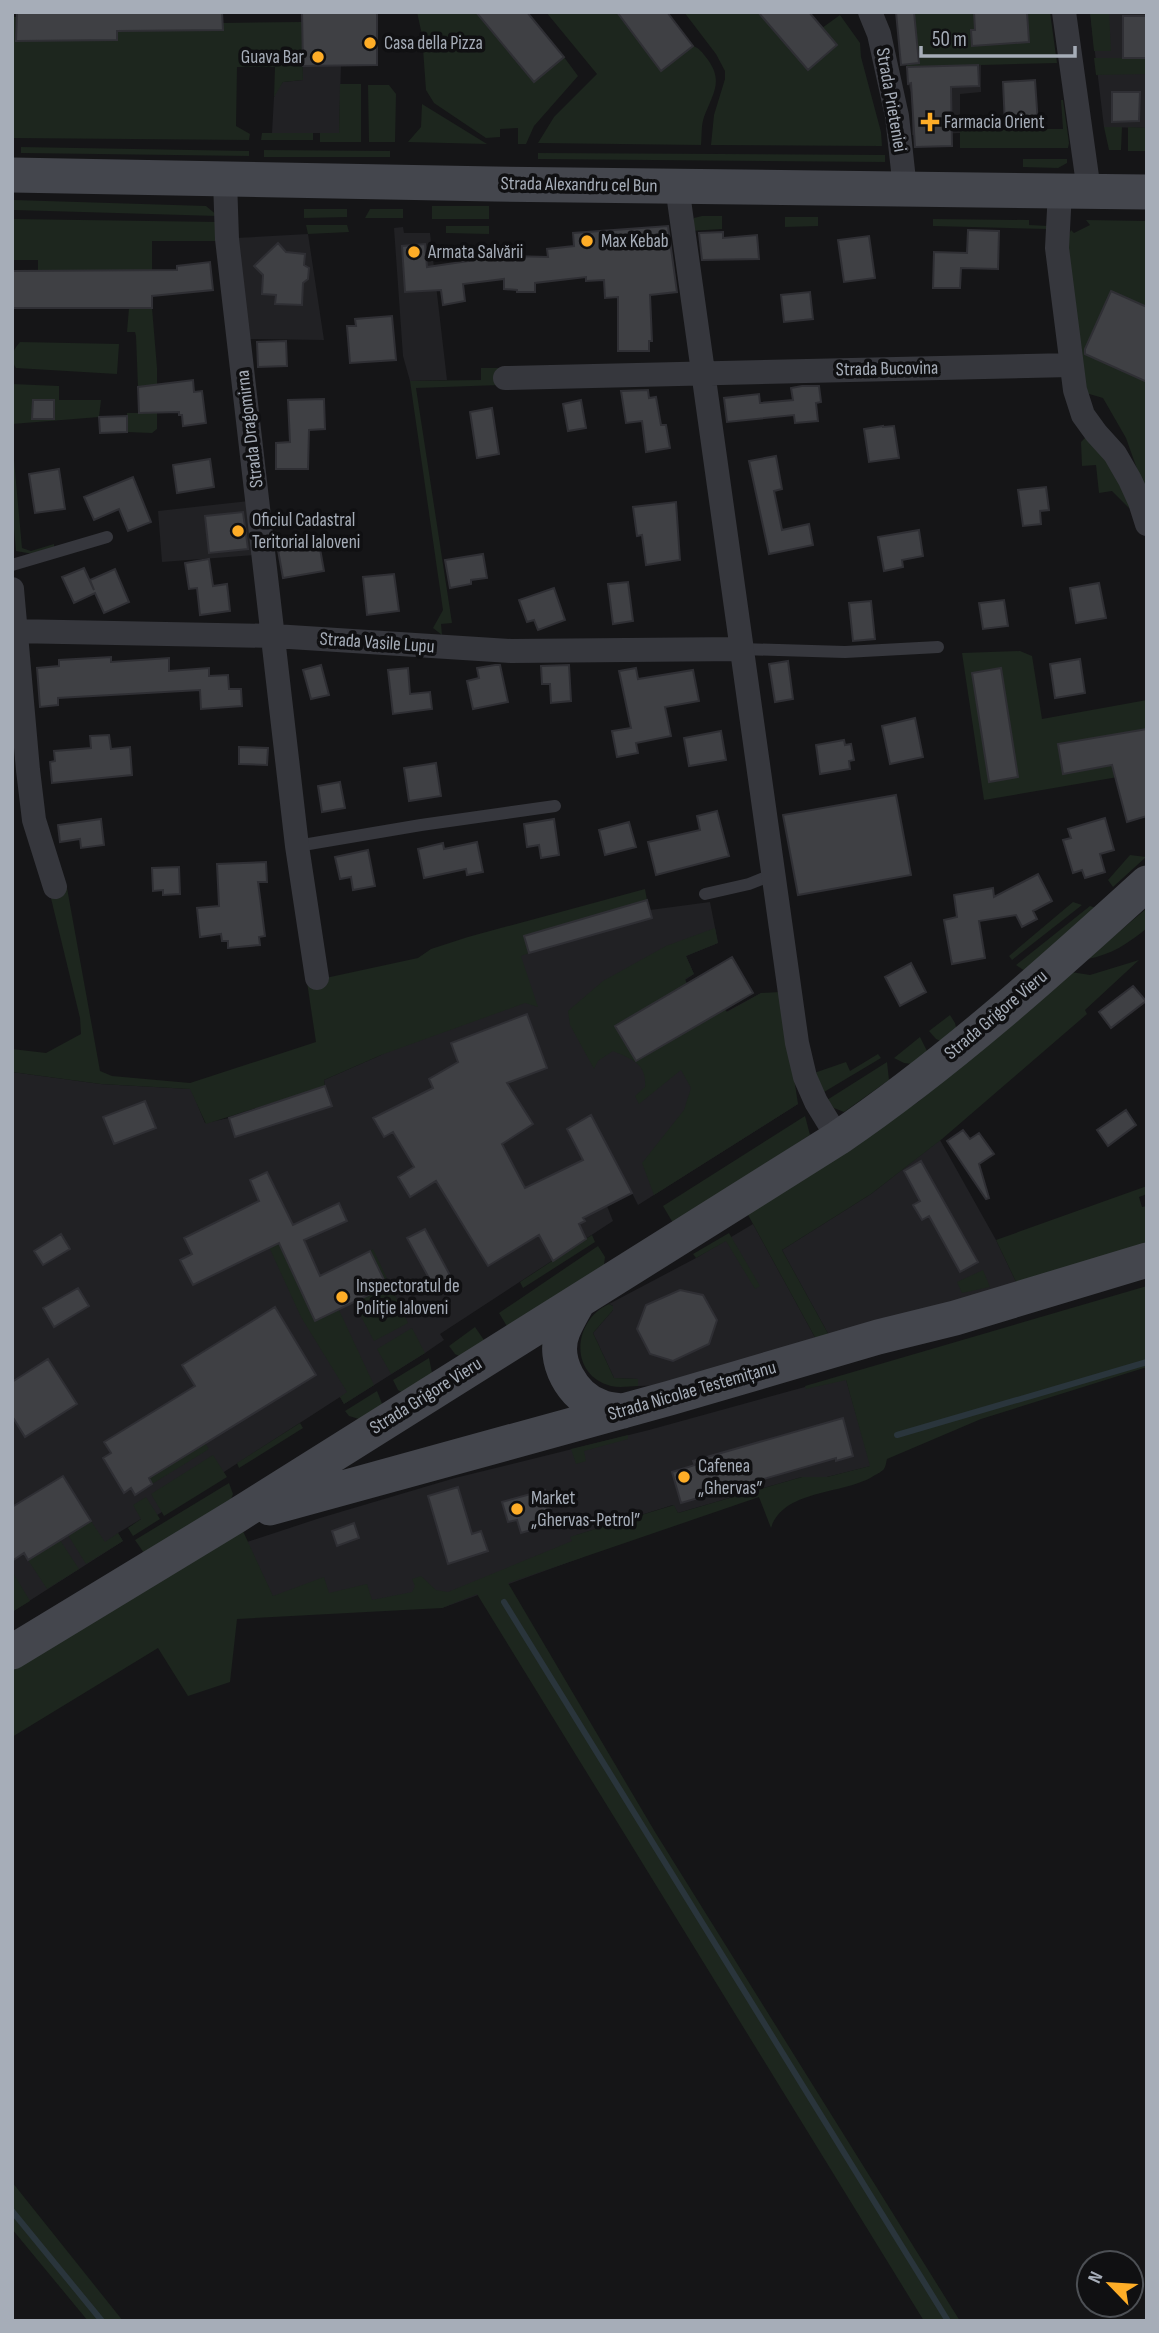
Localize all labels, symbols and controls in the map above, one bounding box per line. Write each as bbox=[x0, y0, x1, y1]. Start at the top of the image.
scale bar bbox=[921, 14, 1075, 58]
text: 50 m bbox=[932, 27, 967, 52]
place label: Casa della Pizza bbox=[384, 32, 483, 55]
marker: Casa della Pizza bbox=[362, 35, 378, 51]
place label: Guava Bar bbox=[241, 46, 305, 69]
street label: Strada Prieteniei bbox=[871, 46, 911, 154]
marker: Guava Bar bbox=[310, 49, 326, 65]
place label: Farmacia Orient bbox=[944, 111, 1045, 134]
marker: Farmacia Orient bbox=[922, 114, 938, 130]
street label: Strada Alexandru cel Bun bbox=[500, 172, 658, 198]
place label: Max Kebab bbox=[601, 230, 669, 253]
marker: Max Kebab bbox=[579, 233, 595, 249]
place label: Armata Salvării bbox=[427, 241, 523, 264]
marker: Armata Salvării bbox=[406, 244, 422, 260]
street label: Strada Bucovina bbox=[835, 357, 939, 381]
street label: Strada Dragomirna bbox=[231, 369, 269, 489]
place label: Oficiul Cadastral Teritorial Ialoveni bbox=[252, 509, 360, 554]
marker: Oficiul Cadastral Teritorial Ialoveni bbox=[230, 523, 246, 539]
street label: Strada Vasile Lupu bbox=[319, 628, 435, 658]
street label: Strada Grigore Vieru bbox=[940, 965, 1052, 1065]
place label: Inspectoratul de Poliție Ialoveni bbox=[356, 1275, 460, 1320]
marker: Inspectoratul de Poliție Ialoveni bbox=[334, 1289, 350, 1305]
street label: Strada Grigore Vieru bbox=[366, 1352, 486, 1440]
street label: Strada Nicolae Testemițanu bbox=[605, 1356, 779, 1426]
place label: Cafenea „Ghervas” bbox=[698, 1455, 763, 1500]
marker: Cafenea „Ghervas” bbox=[676, 1469, 692, 1485]
place label: Market „Ghervas-Petrol” bbox=[531, 1487, 640, 1532]
marker: Market „Ghervas-Petrol” bbox=[509, 1501, 525, 1517]
north arrow bbox=[1075, 2249, 1145, 2319]
text: N bbox=[1083, 2268, 1109, 2287]

